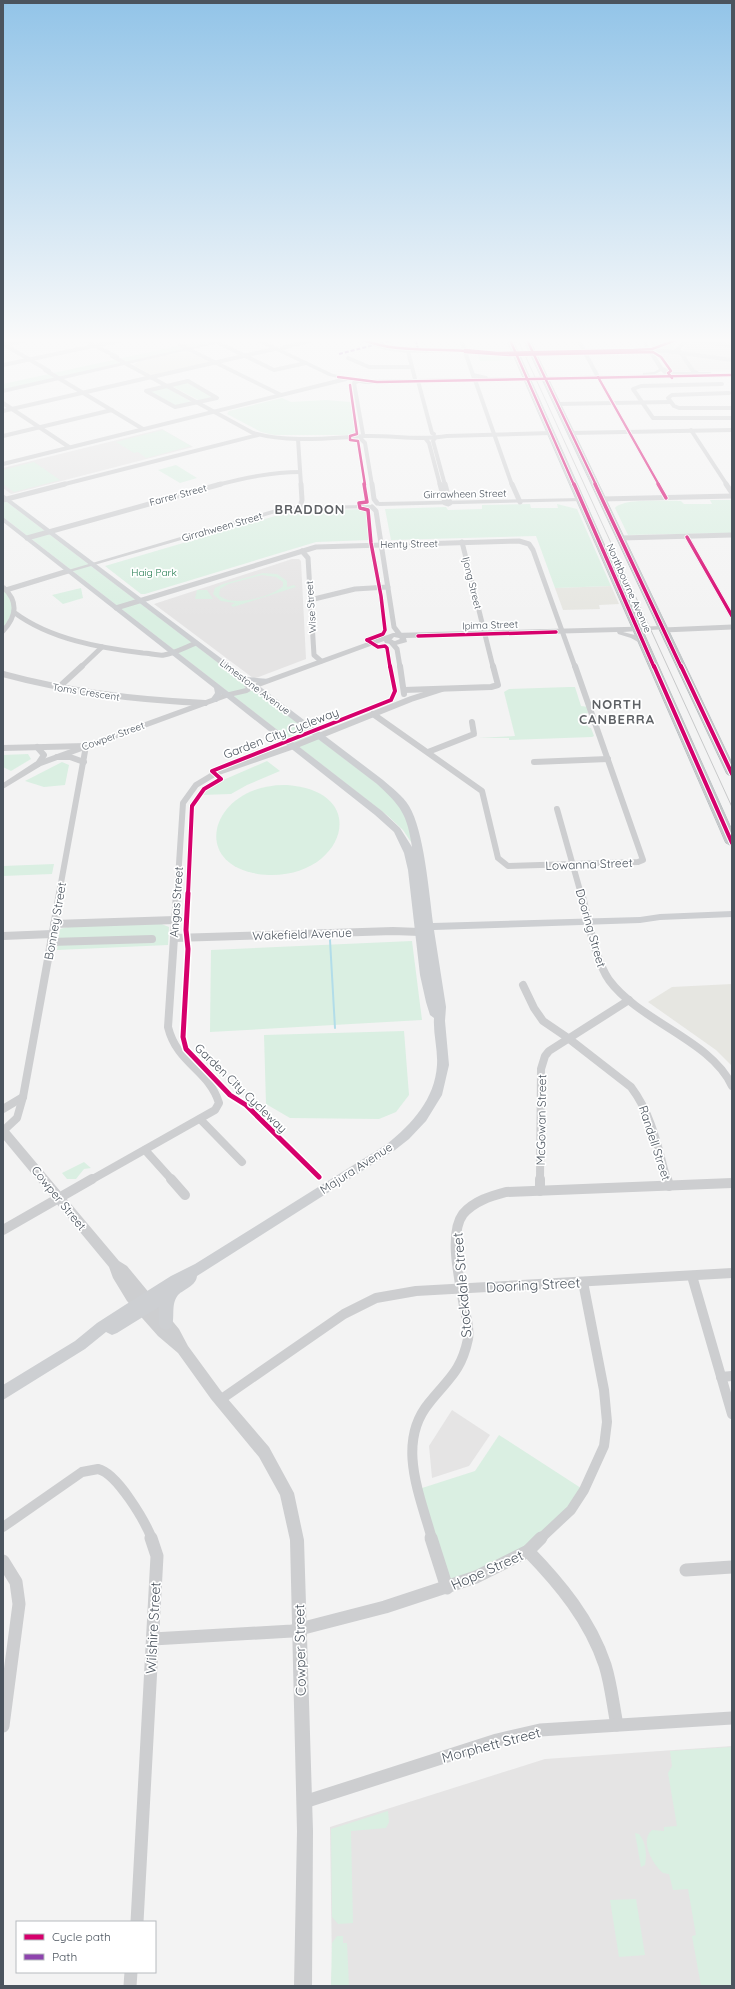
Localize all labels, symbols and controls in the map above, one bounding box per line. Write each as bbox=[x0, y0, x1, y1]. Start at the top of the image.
street label: Farrer Street bbox=[148, 481, 209, 509]
street label: Girrawheen Street bbox=[423, 487, 507, 501]
district label: BRADDON bbox=[275, 501, 345, 517]
street label: Girrahween Street bbox=[180, 509, 264, 545]
street label: Henty Street bbox=[380, 537, 439, 551]
street label: Northbourne Avenue bbox=[603, 541, 655, 635]
street label: Ijong Street bbox=[459, 556, 485, 611]
park label: Haig Park bbox=[131, 566, 177, 579]
street label: Wise Street bbox=[303, 580, 319, 633]
street label: Ipima Street bbox=[462, 618, 519, 632]
street label: Limestone Avenue bbox=[217, 656, 293, 718]
street label: Toms Crescent bbox=[51, 680, 121, 704]
district label: NORTH CANBERRA bbox=[579, 696, 655, 727]
street label: Garden City Cycleway bbox=[221, 704, 341, 762]
street label: Cowper Street bbox=[80, 718, 147, 753]
street label: Lowanna Street bbox=[545, 855, 633, 873]
street label: Angas Street bbox=[166, 866, 186, 938]
street label: Bonney Street bbox=[41, 881, 69, 961]
street label: Dooring Street bbox=[573, 887, 609, 969]
street label: Wakefield Avenue bbox=[252, 925, 352, 943]
street label: Garden City Cycleway bbox=[192, 1040, 290, 1136]
street label: McGowan Street bbox=[533, 1074, 549, 1166]
street label: Randell Street bbox=[636, 1104, 674, 1182]
street label: Majura Avenue bbox=[317, 1139, 395, 1197]
street label: Cowper Street bbox=[28, 1163, 90, 1233]
street label: Stockdale Street bbox=[448, 1231, 476, 1338]
street label: Dooring Street bbox=[485, 1274, 581, 1296]
street label: Hope Street bbox=[448, 1546, 526, 1594]
street label: Wilshire Street bbox=[142, 1581, 164, 1675]
street label: Cowper Street bbox=[290, 1604, 310, 1696]
street label: Morphett Street bbox=[440, 1723, 543, 1767]
legend bbox=[16, 1921, 156, 1973]
text: Cycle path bbox=[52, 1929, 111, 1944]
text: Path bbox=[52, 1949, 77, 1964]

